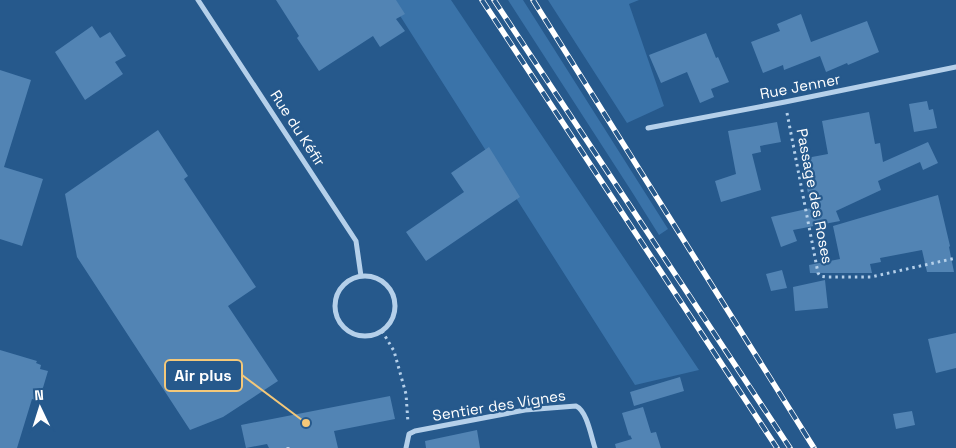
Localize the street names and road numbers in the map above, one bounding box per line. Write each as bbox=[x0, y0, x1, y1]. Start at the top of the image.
street label: Rue Jenner bbox=[758, 69, 842, 103]
street label: Rue du Kéfir bbox=[266, 86, 330, 170]
street label: Passage des Roses bbox=[793, 127, 837, 265]
street label: Sentier des Vignes bbox=[431, 385, 567, 425]

